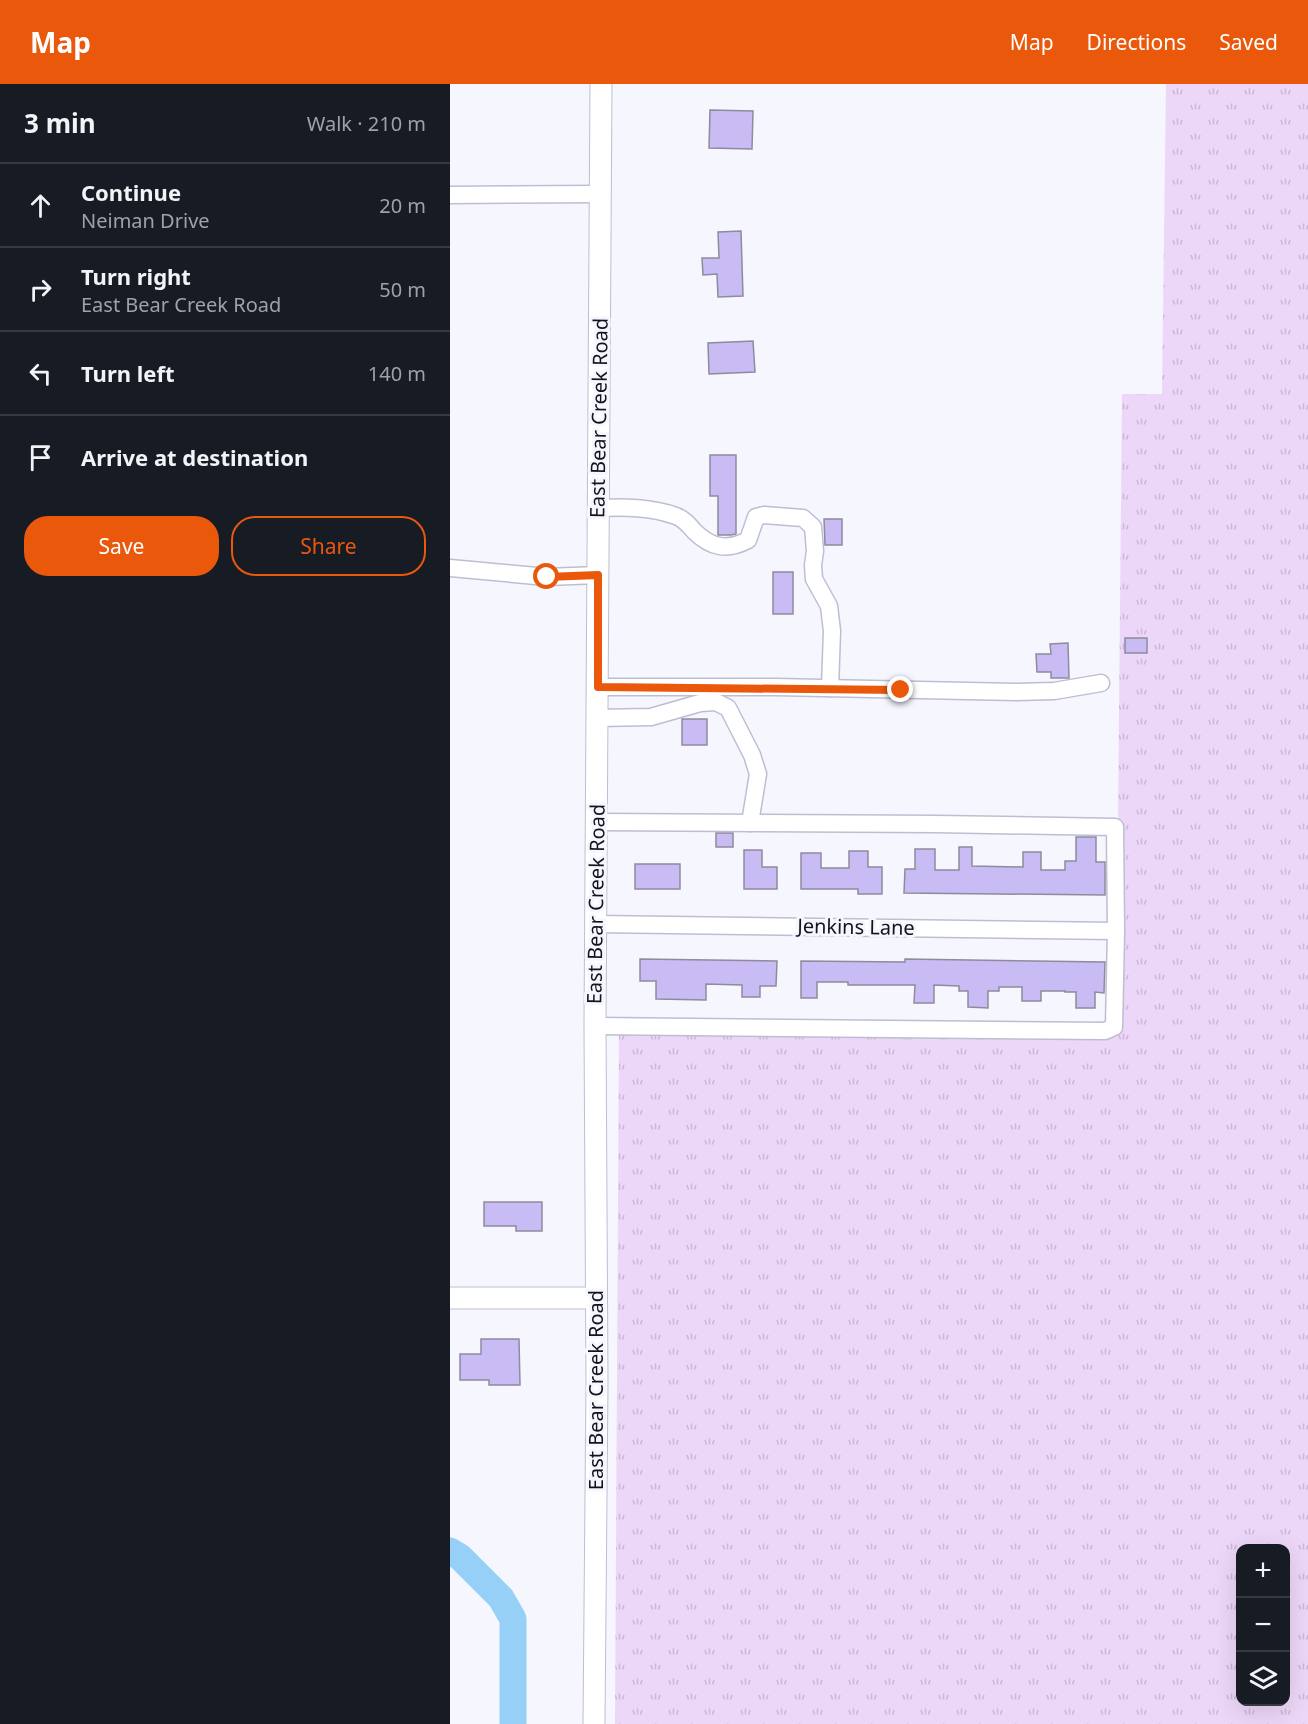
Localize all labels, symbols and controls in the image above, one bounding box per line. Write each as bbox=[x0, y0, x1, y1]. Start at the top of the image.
text: Map bbox=[30, 23, 91, 61]
text: Map bbox=[1010, 28, 1054, 56]
text: Directions bbox=[1087, 28, 1186, 56]
text: Saved bbox=[1219, 28, 1278, 56]
text: 3 min bbox=[24, 105, 96, 141]
text: Walk · 210 m bbox=[307, 110, 426, 137]
text: Continue bbox=[81, 177, 181, 207]
icon: ahead bbox=[24, 189, 57, 222]
text: 20 m bbox=[379, 192, 426, 219]
text: Neiman Drive bbox=[81, 207, 210, 234]
text: Turn right bbox=[81, 261, 191, 291]
icon: right bbox=[24, 273, 57, 306]
text: 50 m bbox=[379, 276, 426, 303]
text: East Bear Creek Road bbox=[81, 291, 281, 318]
street label: East Bear Creek Road bbox=[583, 318, 614, 518]
icon: left bbox=[24, 357, 57, 390]
text: Turn left bbox=[81, 358, 175, 388]
text: 140 m bbox=[368, 360, 426, 387]
icon: arrive bbox=[24, 441, 57, 474]
text: Arrive at destination bbox=[81, 442, 308, 472]
button: Save bbox=[24, 516, 219, 576]
button: Share bbox=[231, 516, 426, 576]
route start bbox=[533, 563, 559, 589]
route end bbox=[887, 676, 913, 702]
street label: East Bear Creek Road bbox=[580, 804, 611, 1004]
street label: Jenkins Lane bbox=[795, 912, 915, 941]
street label: East Bear Creek Road bbox=[582, 1290, 609, 1490]
map controls bbox=[1236, 1544, 1290, 1706]
button: + bbox=[1236, 1544, 1290, 1598]
button: − bbox=[1236, 1598, 1290, 1652]
button: layers bbox=[1236, 1652, 1290, 1706]

